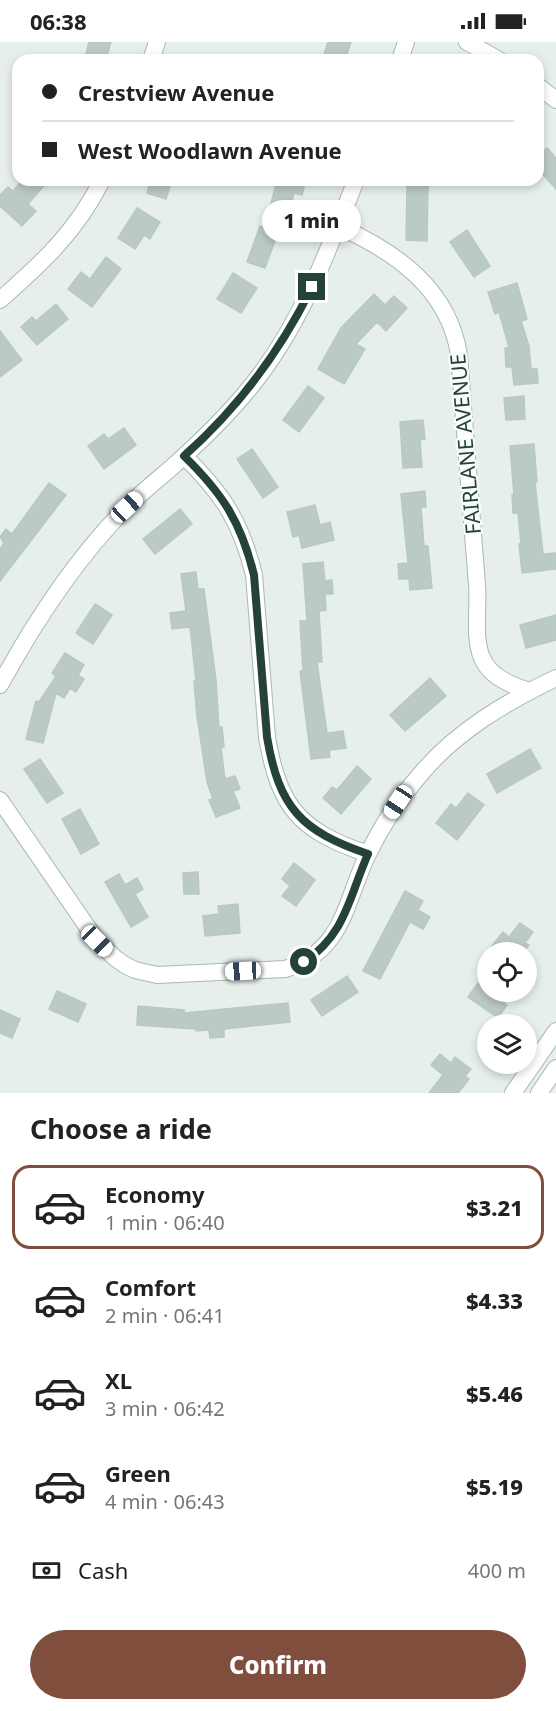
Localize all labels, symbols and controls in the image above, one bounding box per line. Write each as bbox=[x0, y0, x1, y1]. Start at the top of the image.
text: 06:38 bbox=[30, 6, 87, 36]
text: Crestview Avenue bbox=[78, 77, 274, 107]
text: West Woodlawn Avenue bbox=[78, 135, 342, 165]
callout: 1 min bbox=[262, 200, 362, 242]
text: 1 min bbox=[284, 207, 339, 234]
route end bbox=[298, 273, 325, 300]
street label: FAIRLANE AVENUE bbox=[443, 352, 487, 536]
car bbox=[108, 488, 146, 526]
car bbox=[381, 782, 415, 822]
car bbox=[78, 922, 116, 960]
map controls bbox=[477, 942, 537, 1074]
button: locate bbox=[477, 942, 537, 1002]
route start bbox=[290, 948, 317, 975]
car bbox=[225, 961, 261, 981]
button: layers bbox=[477, 1014, 537, 1074]
text: Choose a ride bbox=[30, 1110, 212, 1147]
text: Economy bbox=[105, 1179, 204, 1209]
icon: car bbox=[33, 1180, 87, 1234]
text: $3.21 bbox=[466, 1192, 523, 1222]
text: 1 min · 06:40 bbox=[105, 1209, 225, 1236]
text: Comfort bbox=[105, 1272, 196, 1302]
icon: car bbox=[33, 1273, 87, 1327]
text: $4.33 bbox=[466, 1285, 523, 1315]
text: 2 min · 06:41 bbox=[105, 1302, 225, 1329]
text: XL bbox=[105, 1365, 132, 1395]
icon: car bbox=[33, 1366, 87, 1420]
text: $5.46 bbox=[466, 1378, 523, 1408]
text: 3 min · 06:42 bbox=[105, 1395, 225, 1422]
text: Green bbox=[105, 1458, 171, 1488]
icon: car bbox=[33, 1459, 87, 1513]
text: $5.19 bbox=[466, 1471, 523, 1501]
text: 4 min · 06:43 bbox=[105, 1488, 225, 1515]
icon: cash bbox=[30, 1554, 63, 1587]
text: Cash bbox=[78, 1555, 128, 1585]
text: 400 m bbox=[468, 1557, 526, 1584]
button: Confirm bbox=[30, 1630, 526, 1699]

